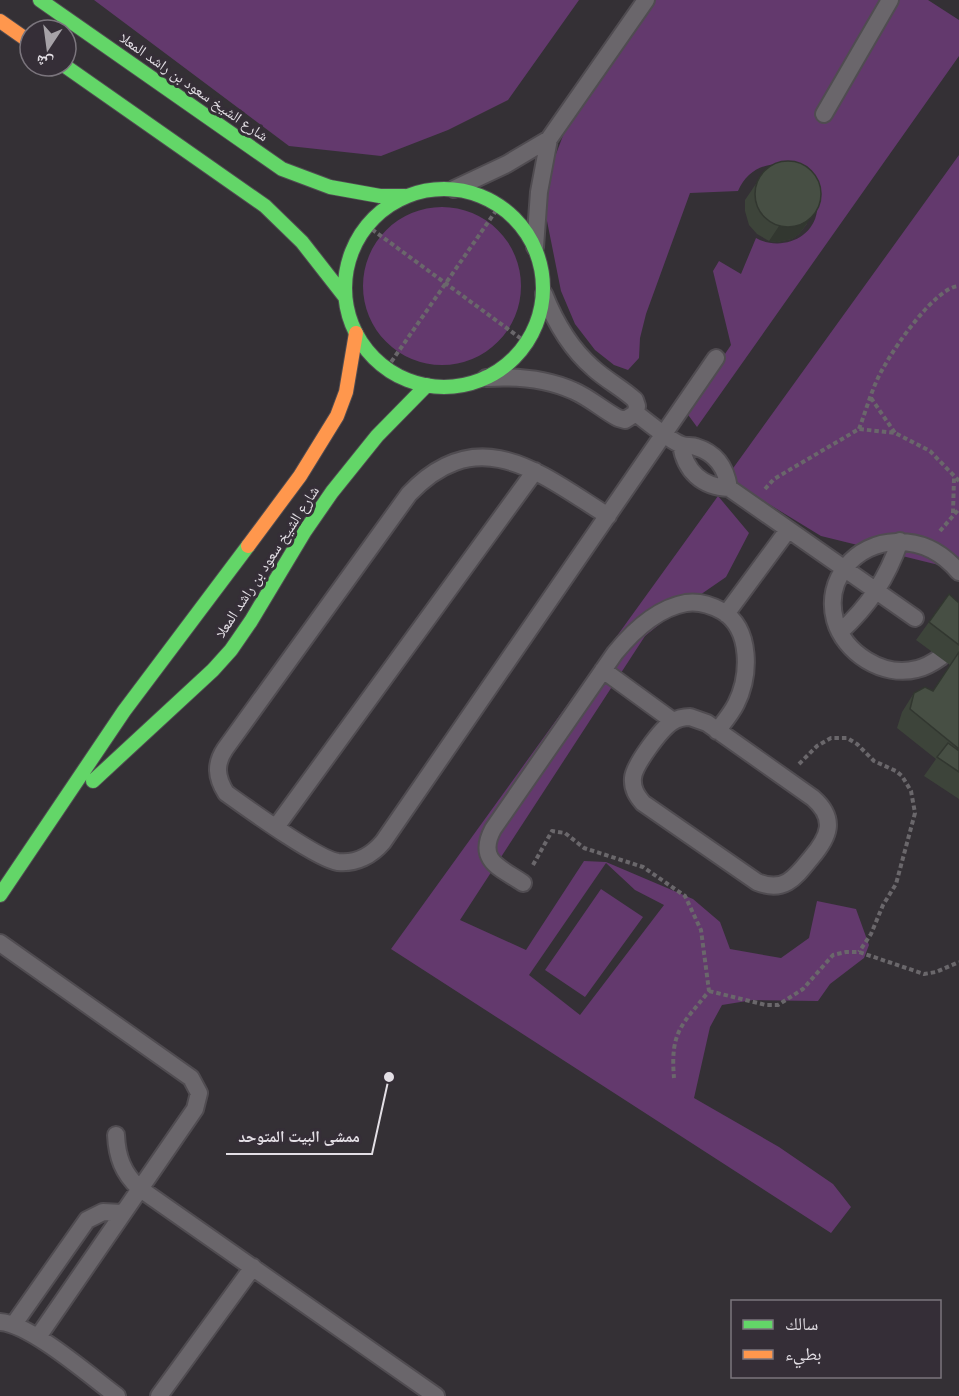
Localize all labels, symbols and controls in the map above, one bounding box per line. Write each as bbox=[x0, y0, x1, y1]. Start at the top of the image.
north arrow bbox=[18, 18, 78, 78]
street label: شارع الشيخ سعود بن راشد المعلا bbox=[116, 28, 273, 146]
text: ش bbox=[34, 50, 55, 74]
street label: شارع الشيخ سعود بن راشد المعلا bbox=[210, 482, 324, 642]
callout: ممشى البيت المتوحد bbox=[226, 1120, 372, 1154]
text: ممشى البيت المتوحد bbox=[238, 1126, 360, 1147]
legend bbox=[731, 1300, 941, 1378]
text: سالك bbox=[785, 1312, 818, 1336]
text: بطيء bbox=[785, 1342, 822, 1369]

